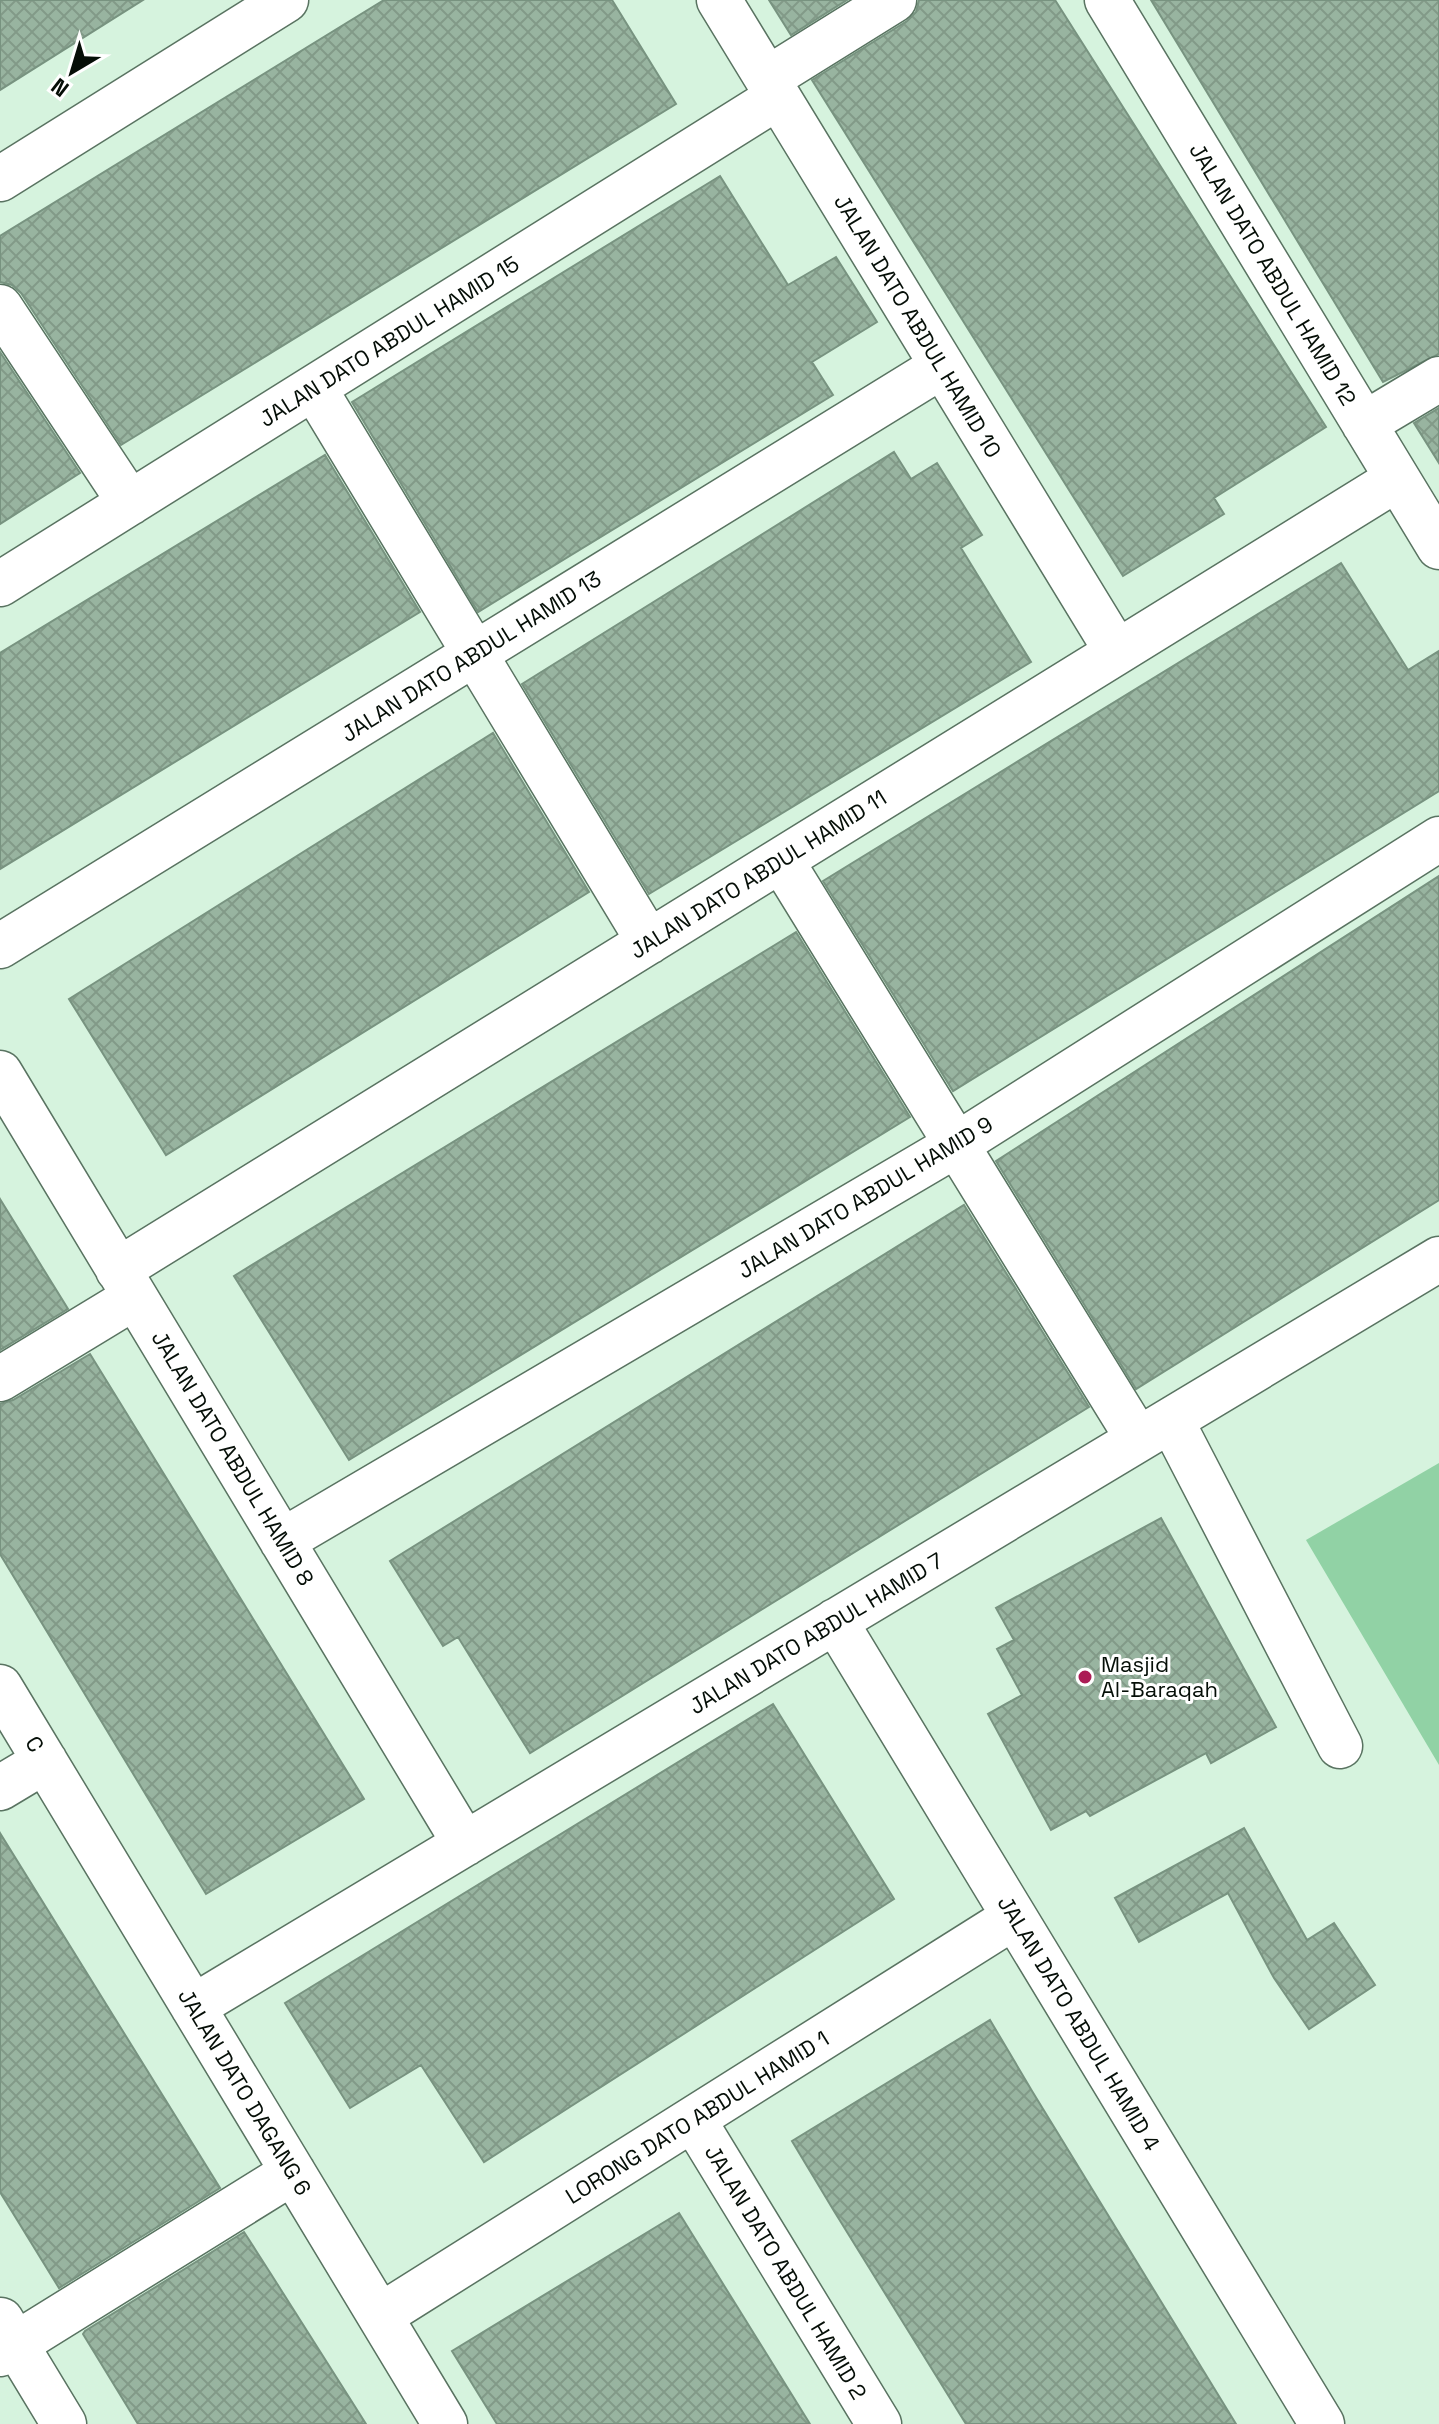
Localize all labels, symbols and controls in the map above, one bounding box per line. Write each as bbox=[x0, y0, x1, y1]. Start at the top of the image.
north arrow bbox=[32, 32, 112, 112]
text: N bbox=[45, 72, 74, 103]
street label: JALAN DATO ABDUL HAMID 12 bbox=[1183, 138, 1363, 410]
street label: JALAN DATO ABDUL HAMID 10 bbox=[828, 189, 1008, 463]
street label: JALAN DATO ABDUL HAMID 15 bbox=[254, 249, 524, 433]
street label: JALAN DATO ABDUL HAMID 13 bbox=[336, 564, 606, 748]
street label: JALAN DATO ABDUL HAMID 11 bbox=[624, 783, 892, 965]
street label: JALAN DATO ABDUL HAMID 9 bbox=[732, 1110, 998, 1284]
street label: JALAN DATO ABDUL HAMID 8 bbox=[146, 1325, 320, 1591]
street label: JALAN DATO ABDUL HAMID 7 bbox=[684, 1546, 948, 1720]
place label: Masjid Al-Baraqah bbox=[1101, 1650, 1218, 1703]
marker: Masjid Al-Baraqah bbox=[1076, 1668, 1094, 1686]
street label: C bbox=[19, 1731, 51, 1757]
street label: JALAN DATO ABDUL HAMID 4 bbox=[992, 1890, 1167, 2156]
street label: JALAN DATO DAGANG 6 bbox=[172, 1984, 318, 2200]
street label: LORONG DATO ABDUL HAMID 1 bbox=[560, 2024, 834, 2210]
street label: JALAN DATO ABDUL HAMID 2 bbox=[699, 2140, 873, 2404]

